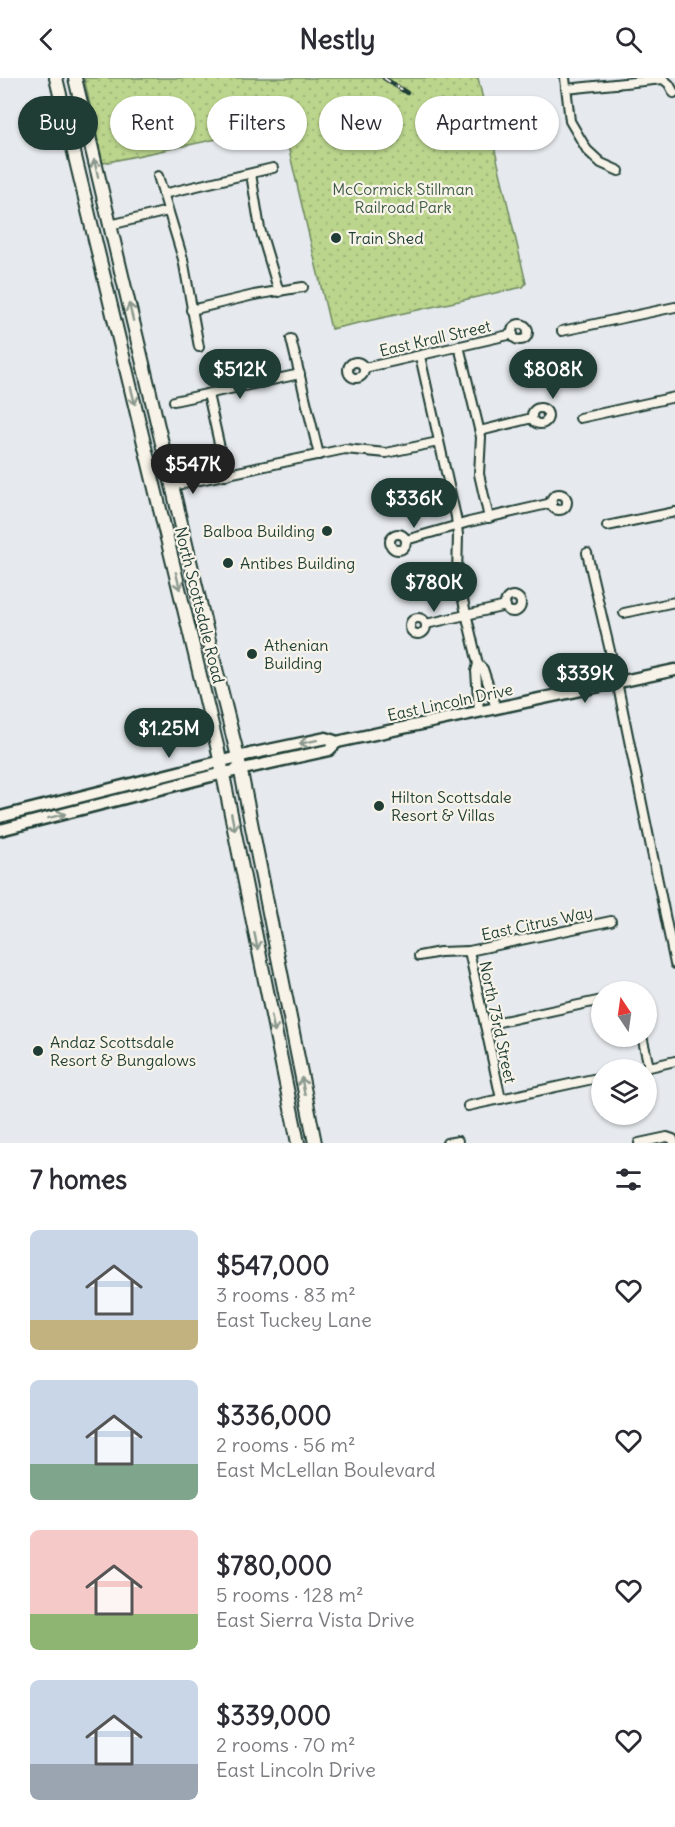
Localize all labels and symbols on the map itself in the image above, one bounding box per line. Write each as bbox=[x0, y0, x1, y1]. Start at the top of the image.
one-way arrow bbox=[90, 159, 102, 178]
park label: McCormick Stillman Railroad Park bbox=[332, 179, 474, 217]
place label: Train Shed bbox=[348, 228, 424, 248]
marker: Train Shed bbox=[329, 231, 343, 245]
one-way arrow bbox=[124, 302, 136, 321]
street label: East Krall Street bbox=[377, 315, 493, 361]
pin: $512K bbox=[198, 349, 282, 400]
pin: $808K bbox=[511, 349, 595, 400]
one-way arrow bbox=[127, 386, 139, 405]
pin: $547K bbox=[151, 444, 235, 495]
pin: $336K bbox=[372, 478, 456, 529]
place label: Balboa Building bbox=[203, 521, 315, 541]
marker: Balboa Building bbox=[320, 524, 334, 538]
street label: North Scottsdale Road bbox=[171, 525, 229, 685]
place label: Antibes Building bbox=[240, 553, 355, 573]
marker: Antibes Building bbox=[221, 556, 235, 570]
pin: $780K bbox=[392, 562, 476, 613]
one-way arrow bbox=[172, 571, 184, 590]
place label: Athenian Building bbox=[264, 635, 329, 673]
marker: Athenian Building bbox=[245, 647, 259, 661]
pin: $339K bbox=[543, 653, 627, 704]
street label: East Lincoln Drive bbox=[385, 679, 515, 725]
pin: $1.25M bbox=[120, 708, 218, 759]
one-way arrow bbox=[299, 736, 318, 748]
place label: Hilton Scottsdale Resort & Villas bbox=[391, 787, 512, 825]
marker: Hilton Scottsdale Resort & Villas bbox=[372, 799, 386, 813]
one-way arrow bbox=[47, 809, 66, 821]
one-way arrow bbox=[228, 812, 239, 832]
street label: East Citrus Way bbox=[479, 901, 595, 945]
one-way arrow bbox=[251, 931, 262, 950]
street label: North 73rd Street bbox=[475, 959, 521, 1085]
north arrow bbox=[591, 981, 657, 1047]
one-way arrow bbox=[268, 1014, 279, 1034]
place label: Andaz Scottsdale Resort & Bungalows bbox=[50, 1032, 196, 1070]
marker: Andaz Scottsdale Resort & Bungalows bbox=[31, 1044, 45, 1058]
one-way arrow bbox=[297, 1076, 309, 1095]

